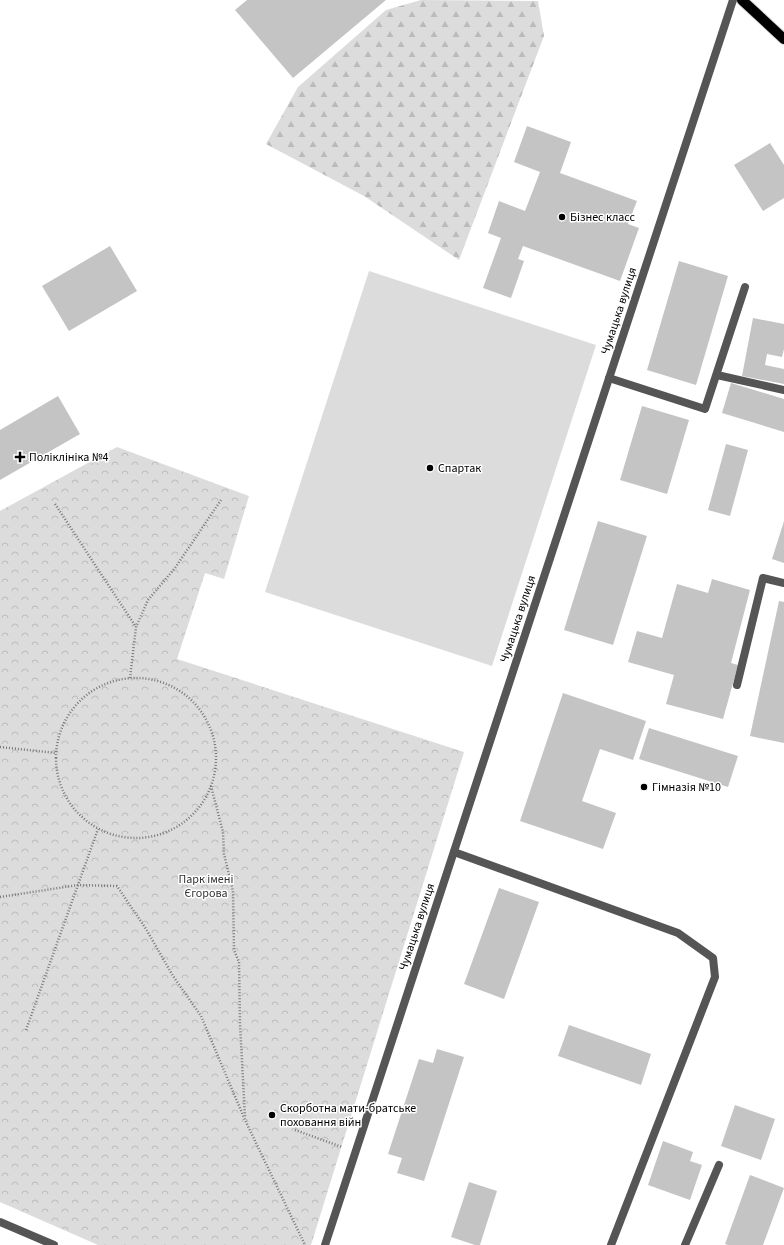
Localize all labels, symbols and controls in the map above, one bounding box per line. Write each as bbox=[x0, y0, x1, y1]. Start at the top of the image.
place label: Бізнес класс bbox=[570, 209, 636, 226]
marker: Бізнес класс bbox=[557, 212, 567, 222]
street label: Чумацька вулиця bbox=[597, 265, 641, 357]
place label: Поліклініка №4 bbox=[29, 449, 109, 466]
marker: Поліклініка №4 bbox=[14, 451, 26, 463]
place label: Спартак bbox=[438, 460, 481, 477]
marker: Спартак bbox=[425, 463, 435, 473]
street label: Чумацька вулиця bbox=[496, 573, 540, 665]
place label: Гімназія №10 bbox=[652, 779, 721, 796]
marker: Гімназія №10 bbox=[639, 782, 649, 792]
park label: Парк імені Єгорова bbox=[179, 871, 234, 902]
street label: Чумацька вулиця bbox=[395, 881, 439, 973]
place label: Скорботна мати-братське поховання війн bbox=[280, 1100, 416, 1131]
marker: Скорботна мати-братське поховання війн bbox=[267, 1110, 277, 1120]

